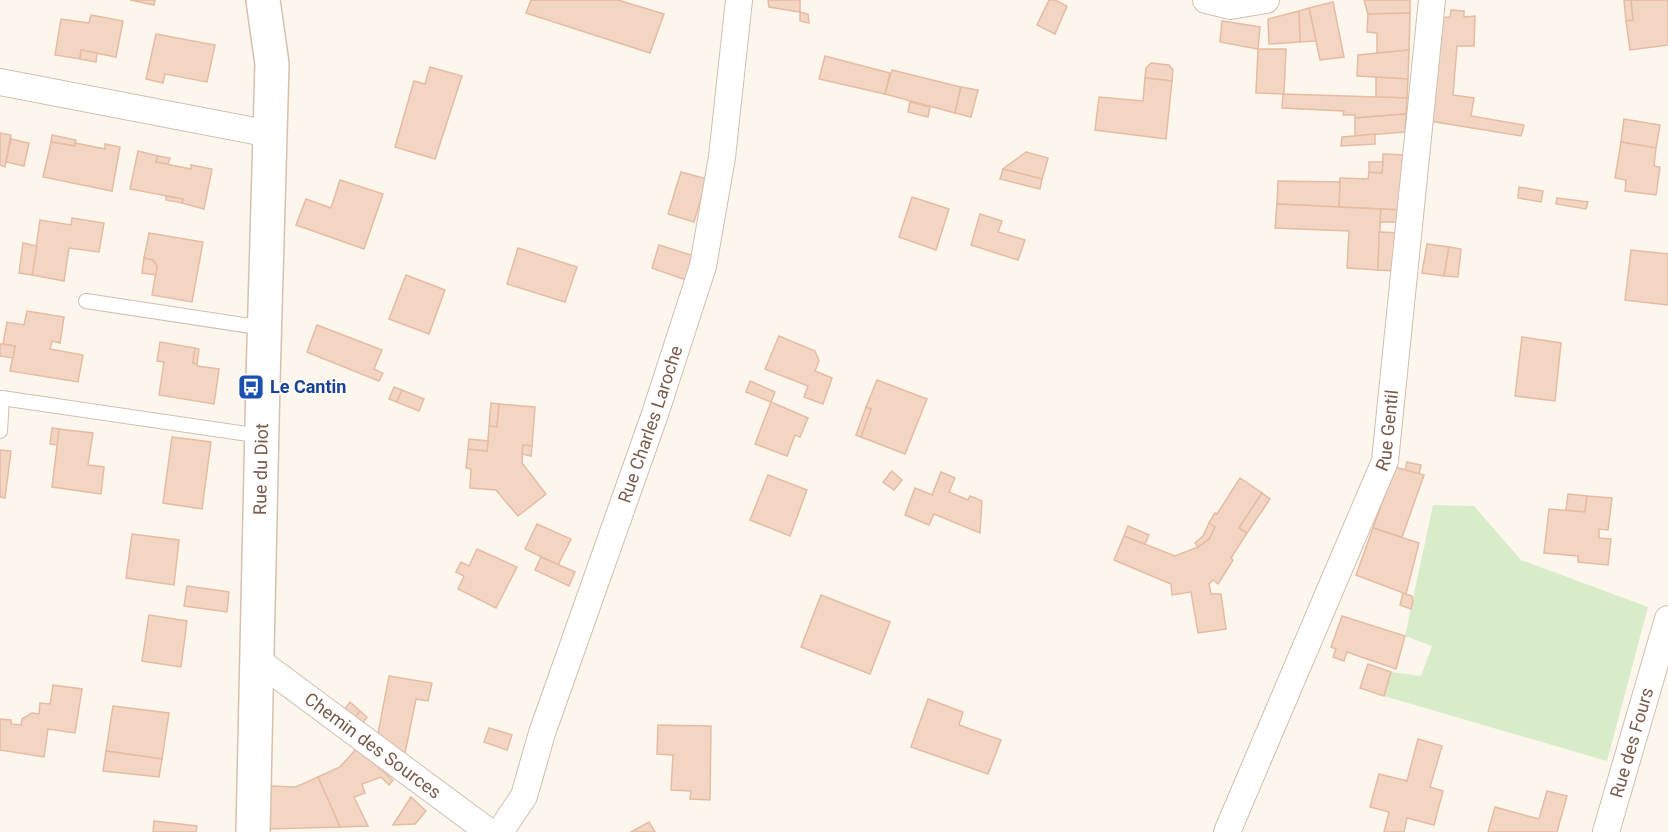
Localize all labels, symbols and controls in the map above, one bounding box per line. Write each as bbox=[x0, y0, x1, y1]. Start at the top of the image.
street label: Rue Charles Laroche bbox=[613, 343, 686, 506]
bus stop icon: Le Cantin bbox=[236, 372, 266, 402]
place label: Le Cantin bbox=[270, 376, 346, 397]
street label: Rue Gentil bbox=[1371, 389, 1402, 474]
street label: Rue du Diot bbox=[249, 423, 272, 515]
street label: Rue des Fours bbox=[1606, 685, 1658, 800]
street label: Chemin des Sources bbox=[301, 688, 445, 803]

